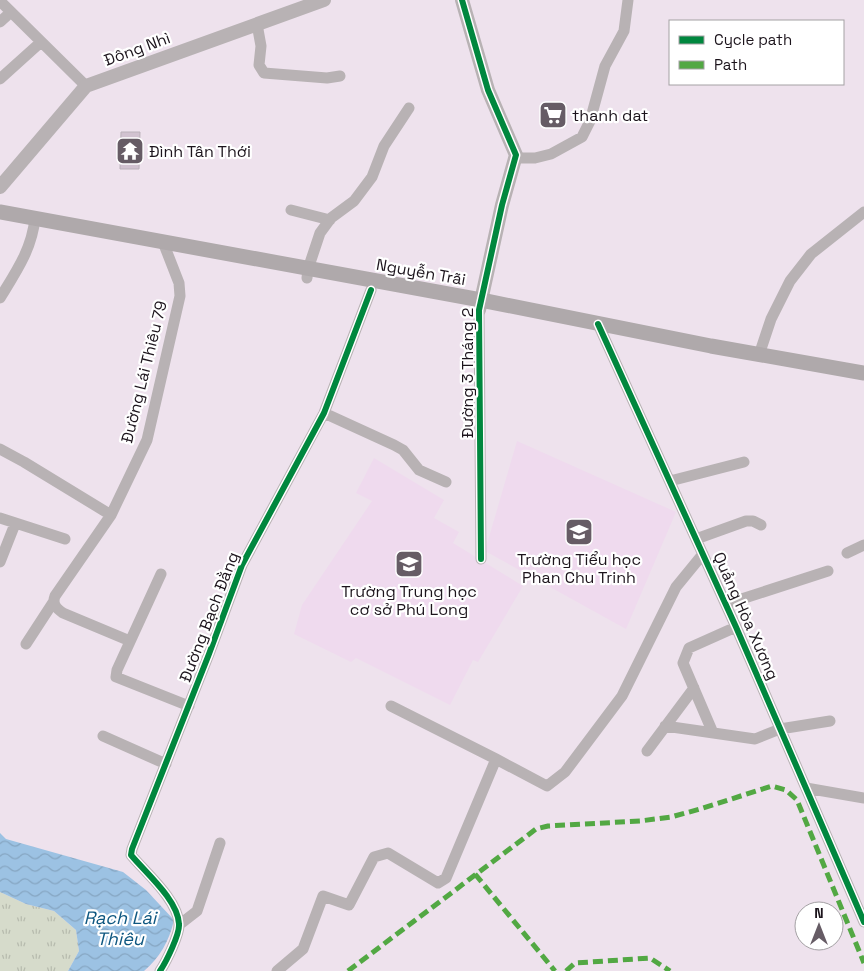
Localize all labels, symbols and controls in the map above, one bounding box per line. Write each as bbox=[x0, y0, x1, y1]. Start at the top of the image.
legend bbox=[669, 20, 844, 85]
street label: Đông Nhì bbox=[101, 27, 173, 71]
text: Cycle path bbox=[714, 30, 792, 49]
text: Path bbox=[714, 55, 747, 74]
supermarket icon: thanh dat bbox=[538, 100, 568, 130]
place label: thanh dat bbox=[572, 105, 648, 126]
temple icon: Đình Tân Thới bbox=[115, 136, 145, 166]
place label: Đình Tân Thới bbox=[149, 141, 251, 162]
street label: Nguyễn Trãi bbox=[375, 254, 467, 290]
street label: Đường Lái Thiêu 79 bbox=[116, 299, 172, 445]
street label: Đường 3 Tháng 2 bbox=[457, 308, 478, 438]
school or university icon: Trường Tiểu học Phan Chu Trinh bbox=[564, 517, 594, 547]
street label: Đường Bạch Đằng bbox=[174, 549, 244, 685]
school or university icon: Trường Trung học cơ sở Phú Long bbox=[394, 549, 424, 579]
place label: Trường Tiểu học Phan Chu Trinh bbox=[517, 549, 641, 588]
street label: Quảng Hòa Xương bbox=[708, 549, 784, 683]
place label: Trường Trung học cơ sở Phú Long bbox=[341, 581, 477, 620]
north arrow bbox=[794, 901, 844, 951]
text: N bbox=[814, 904, 824, 922]
water label: Rạch Lái Thiêu bbox=[84, 906, 159, 950]

